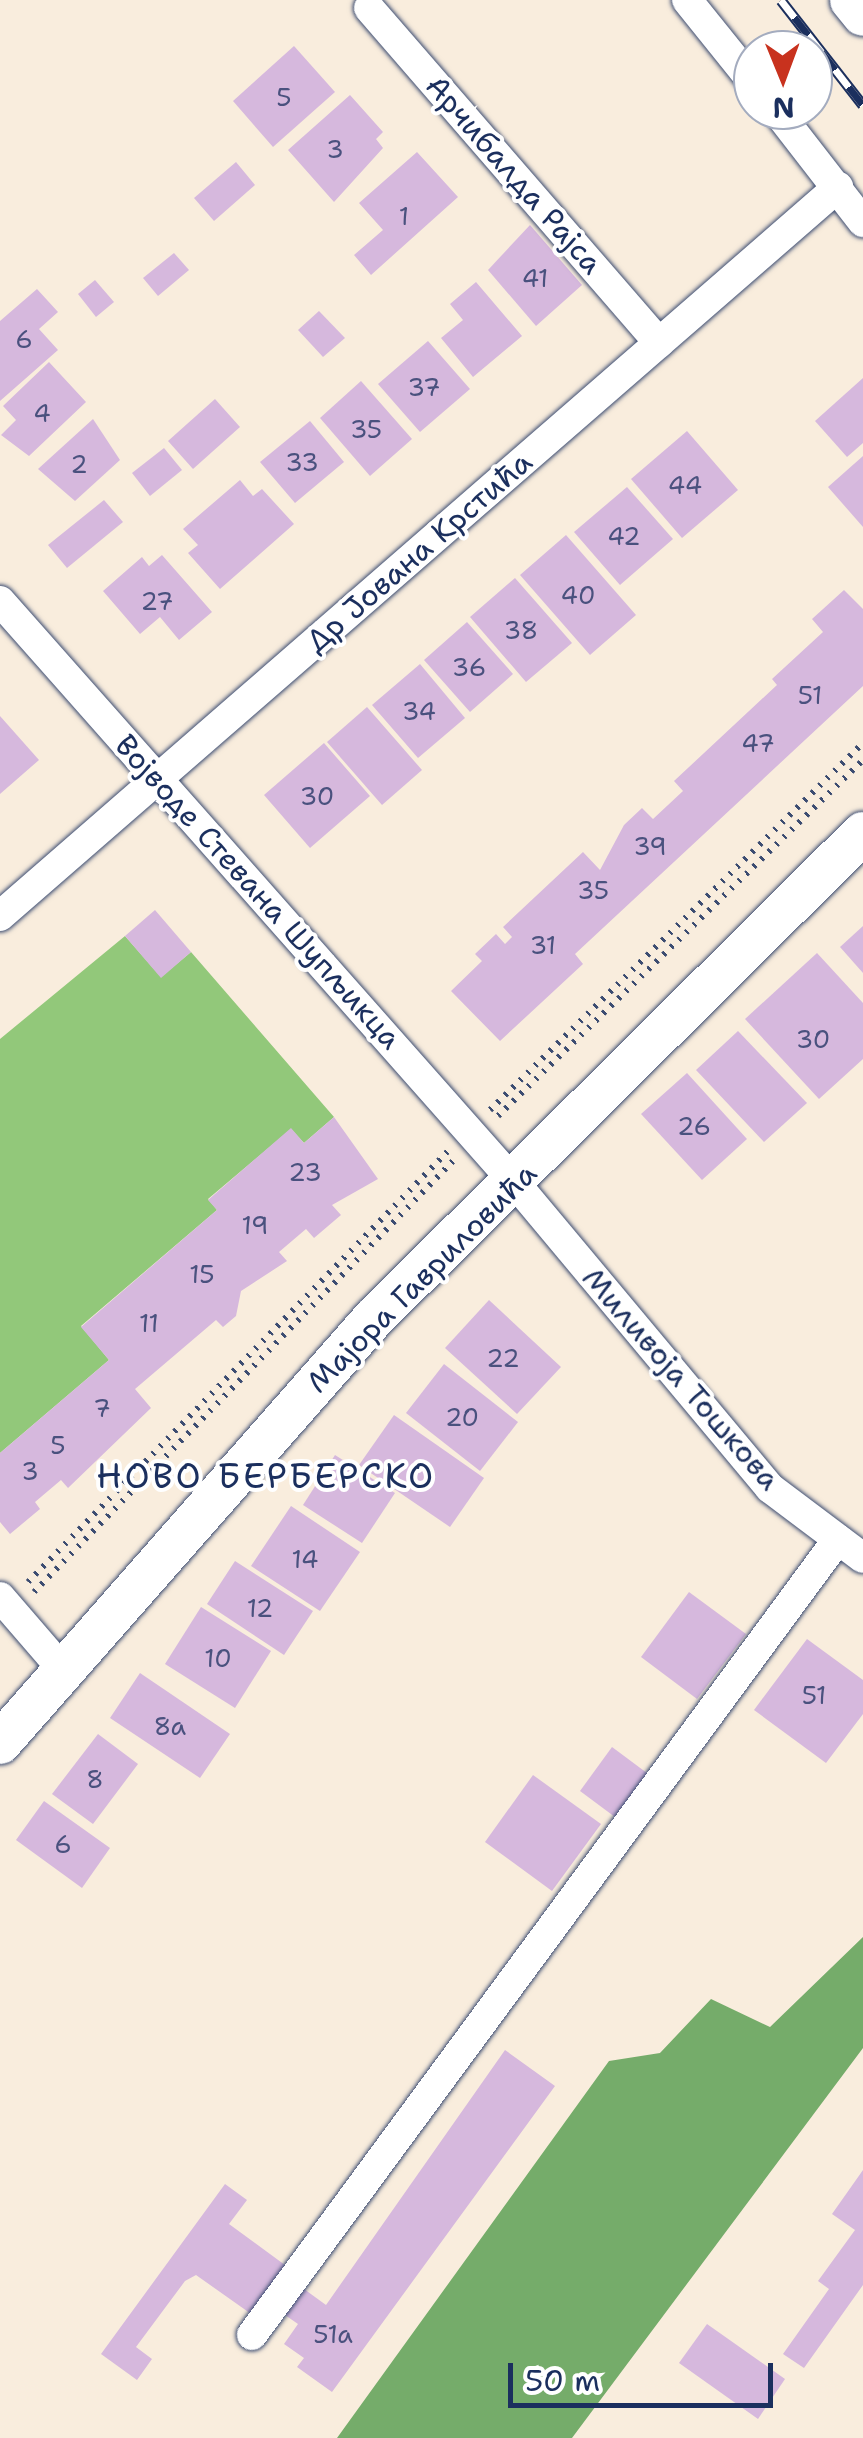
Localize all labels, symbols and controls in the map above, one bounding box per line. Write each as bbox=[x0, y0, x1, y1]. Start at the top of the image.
north arrow bbox=[733, 30, 833, 130]
street label: Арчибалда Рајса bbox=[418, 68, 610, 282]
house number: 5 bbox=[276, 82, 292, 112]
text: N bbox=[772, 89, 795, 127]
house number: 3 bbox=[326, 134, 344, 164]
house number: 1 bbox=[399, 201, 409, 231]
house number: 41 bbox=[522, 263, 548, 293]
house number: 6 bbox=[15, 324, 33, 354]
house number: 37 bbox=[408, 372, 440, 402]
house number: 4 bbox=[33, 398, 51, 428]
house number: 35 bbox=[350, 414, 382, 444]
street label: Др Јована Крстића bbox=[299, 444, 539, 660]
house number: 33 bbox=[285, 447, 319, 477]
house number: 2 bbox=[70, 449, 88, 479]
house number: 44 bbox=[668, 470, 702, 500]
house number: 42 bbox=[607, 521, 641, 551]
house number: 40 bbox=[561, 580, 595, 610]
house number: 27 bbox=[140, 586, 174, 616]
house number: 38 bbox=[504, 615, 538, 645]
house number: 36 bbox=[452, 652, 486, 682]
house number: 51 bbox=[798, 680, 822, 710]
house number: 34 bbox=[402, 696, 436, 726]
street label: Војводе Стевана Шупљикца bbox=[107, 727, 409, 1057]
house number: 47 bbox=[741, 728, 775, 758]
house number: 30 bbox=[300, 781, 334, 811]
house number: 39 bbox=[633, 831, 667, 861]
house number: 35 bbox=[577, 875, 609, 905]
house number: 31 bbox=[530, 930, 556, 960]
house number: 30 bbox=[796, 1024, 830, 1054]
house number: 26 bbox=[677, 1111, 711, 1141]
street label: Мајора Гавриловића bbox=[300, 1156, 544, 1400]
house number: 23 bbox=[288, 1157, 322, 1187]
house number: 19 bbox=[242, 1210, 268, 1240]
house number: 15 bbox=[189, 1259, 215, 1289]
street label: Миливоја Тошкова bbox=[575, 1260, 787, 1498]
house number: 11 bbox=[139, 1308, 159, 1338]
house number: 22 bbox=[486, 1343, 520, 1373]
house number: 7 bbox=[93, 1393, 111, 1423]
house number: 20 bbox=[445, 1402, 479, 1432]
house number: 5 bbox=[50, 1430, 66, 1460]
district label: НОВО БЕРБЕРСКО bbox=[96, 1455, 436, 1497]
house number: 3 bbox=[21, 1456, 39, 1486]
house number: 14 bbox=[292, 1544, 318, 1574]
house number: 12 bbox=[247, 1593, 273, 1623]
house number: 10 bbox=[204, 1643, 232, 1673]
house number: 51 bbox=[802, 1680, 826, 1710]
house number: 8a bbox=[154, 1711, 186, 1741]
house number: 8 bbox=[86, 1764, 104, 1794]
house number: 6 bbox=[54, 1829, 72, 1859]
house number: 51a bbox=[313, 2319, 353, 2349]
scale bar bbox=[513, 2343, 778, 2405]
text: 50 m bbox=[525, 2360, 600, 2401]

